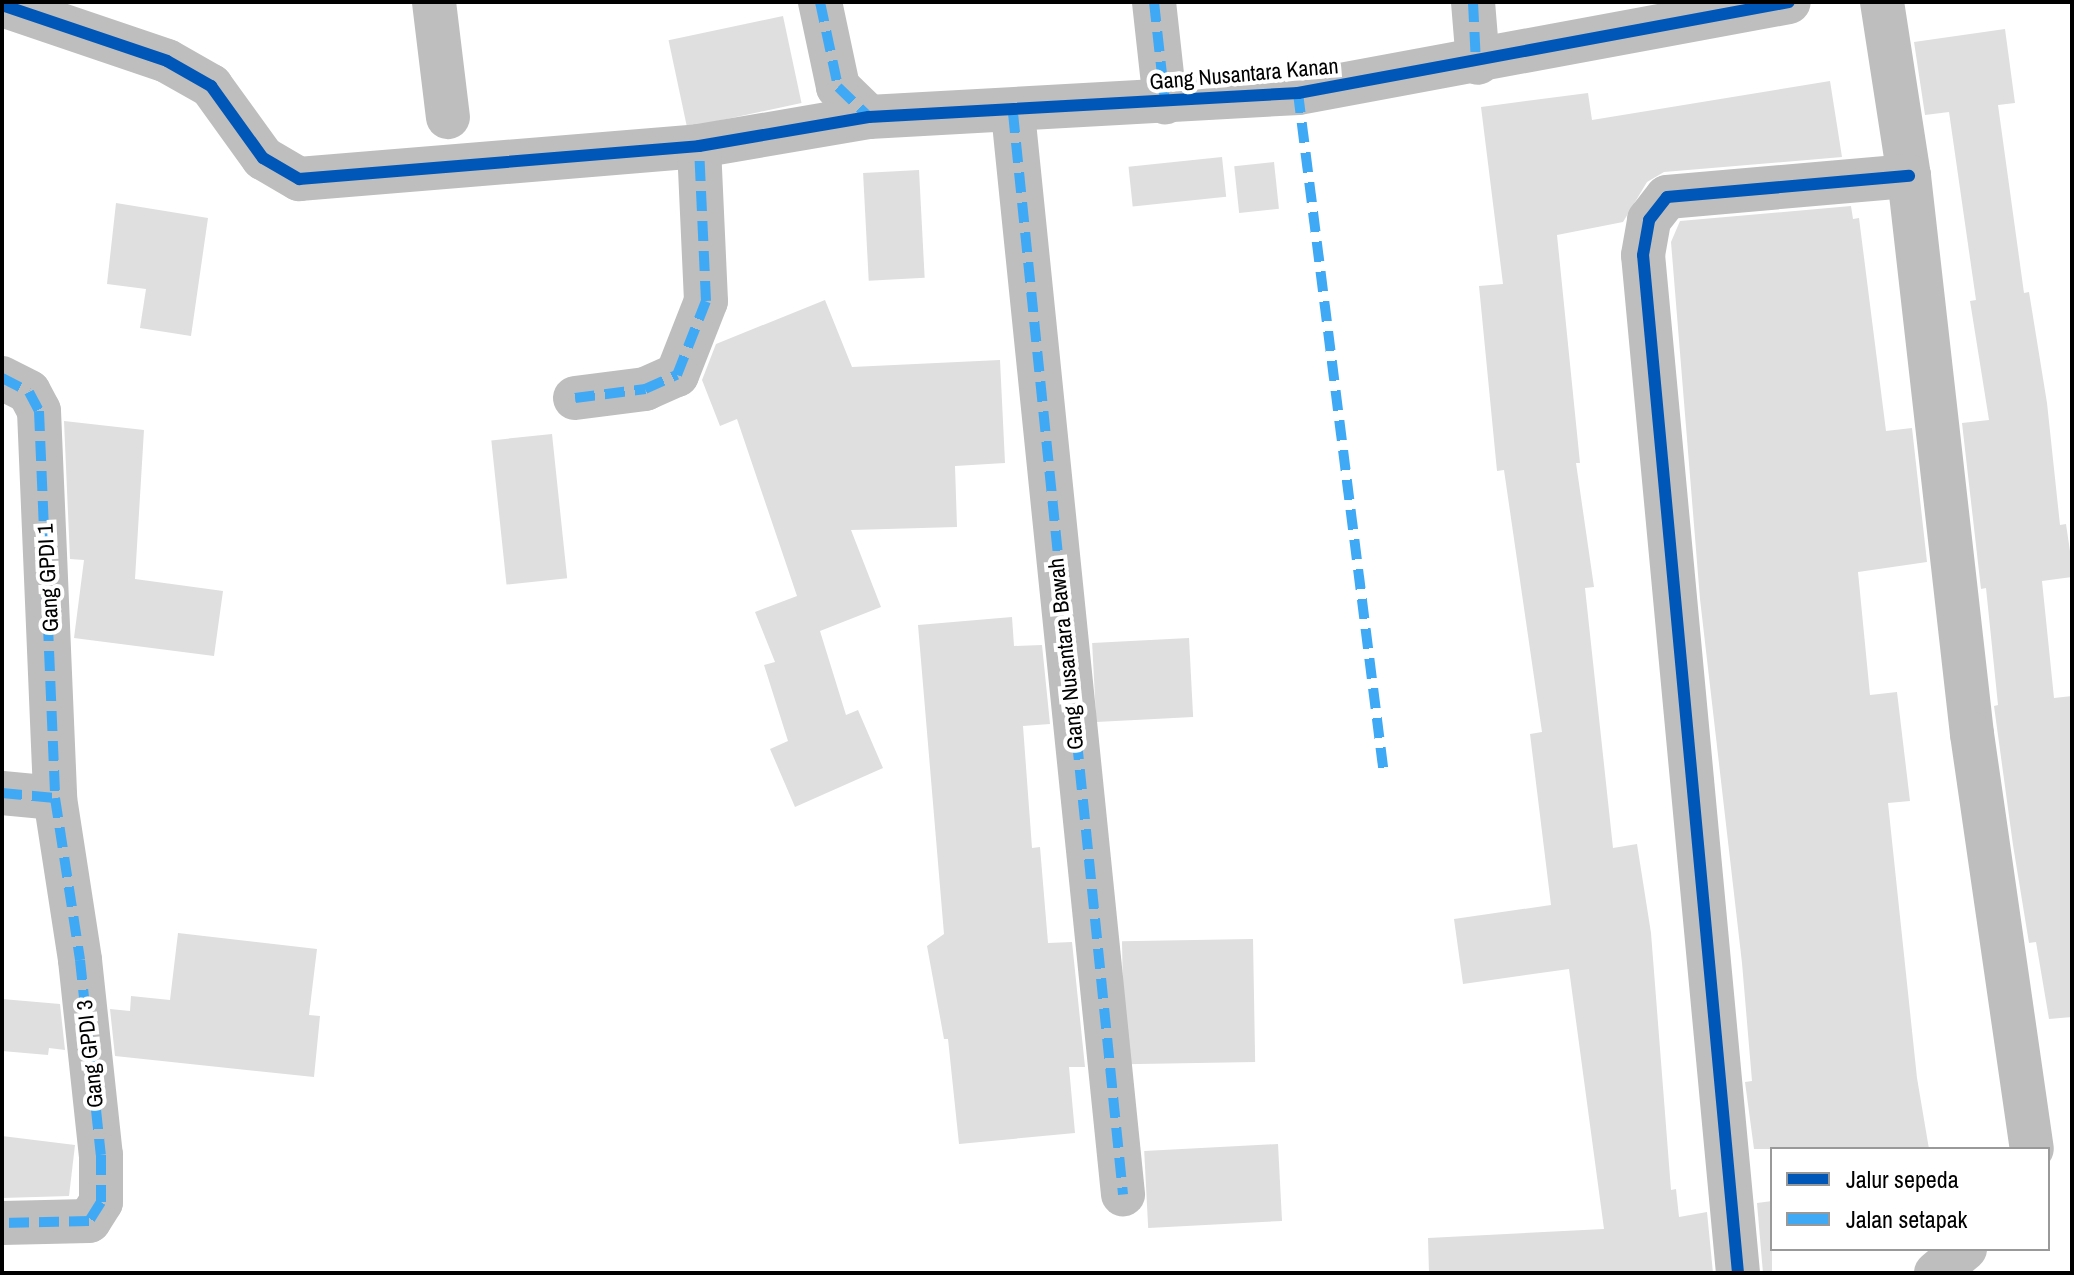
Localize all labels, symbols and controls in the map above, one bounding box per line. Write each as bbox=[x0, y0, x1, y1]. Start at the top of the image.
street label: Gang Nusantara Kanan bbox=[1148, 53, 1340, 95]
street label: Gang GPDI 1 bbox=[32, 523, 64, 633]
street label: Gang Nusantara Bawah bbox=[1043, 557, 1089, 751]
street label: Gang GPDI 3 bbox=[71, 999, 109, 1109]
legend bbox=[1770, 1147, 2050, 1251]
text: Jalur sepeda bbox=[1846, 1163, 1959, 1195]
text: Jalan setapak bbox=[1846, 1203, 1967, 1235]

